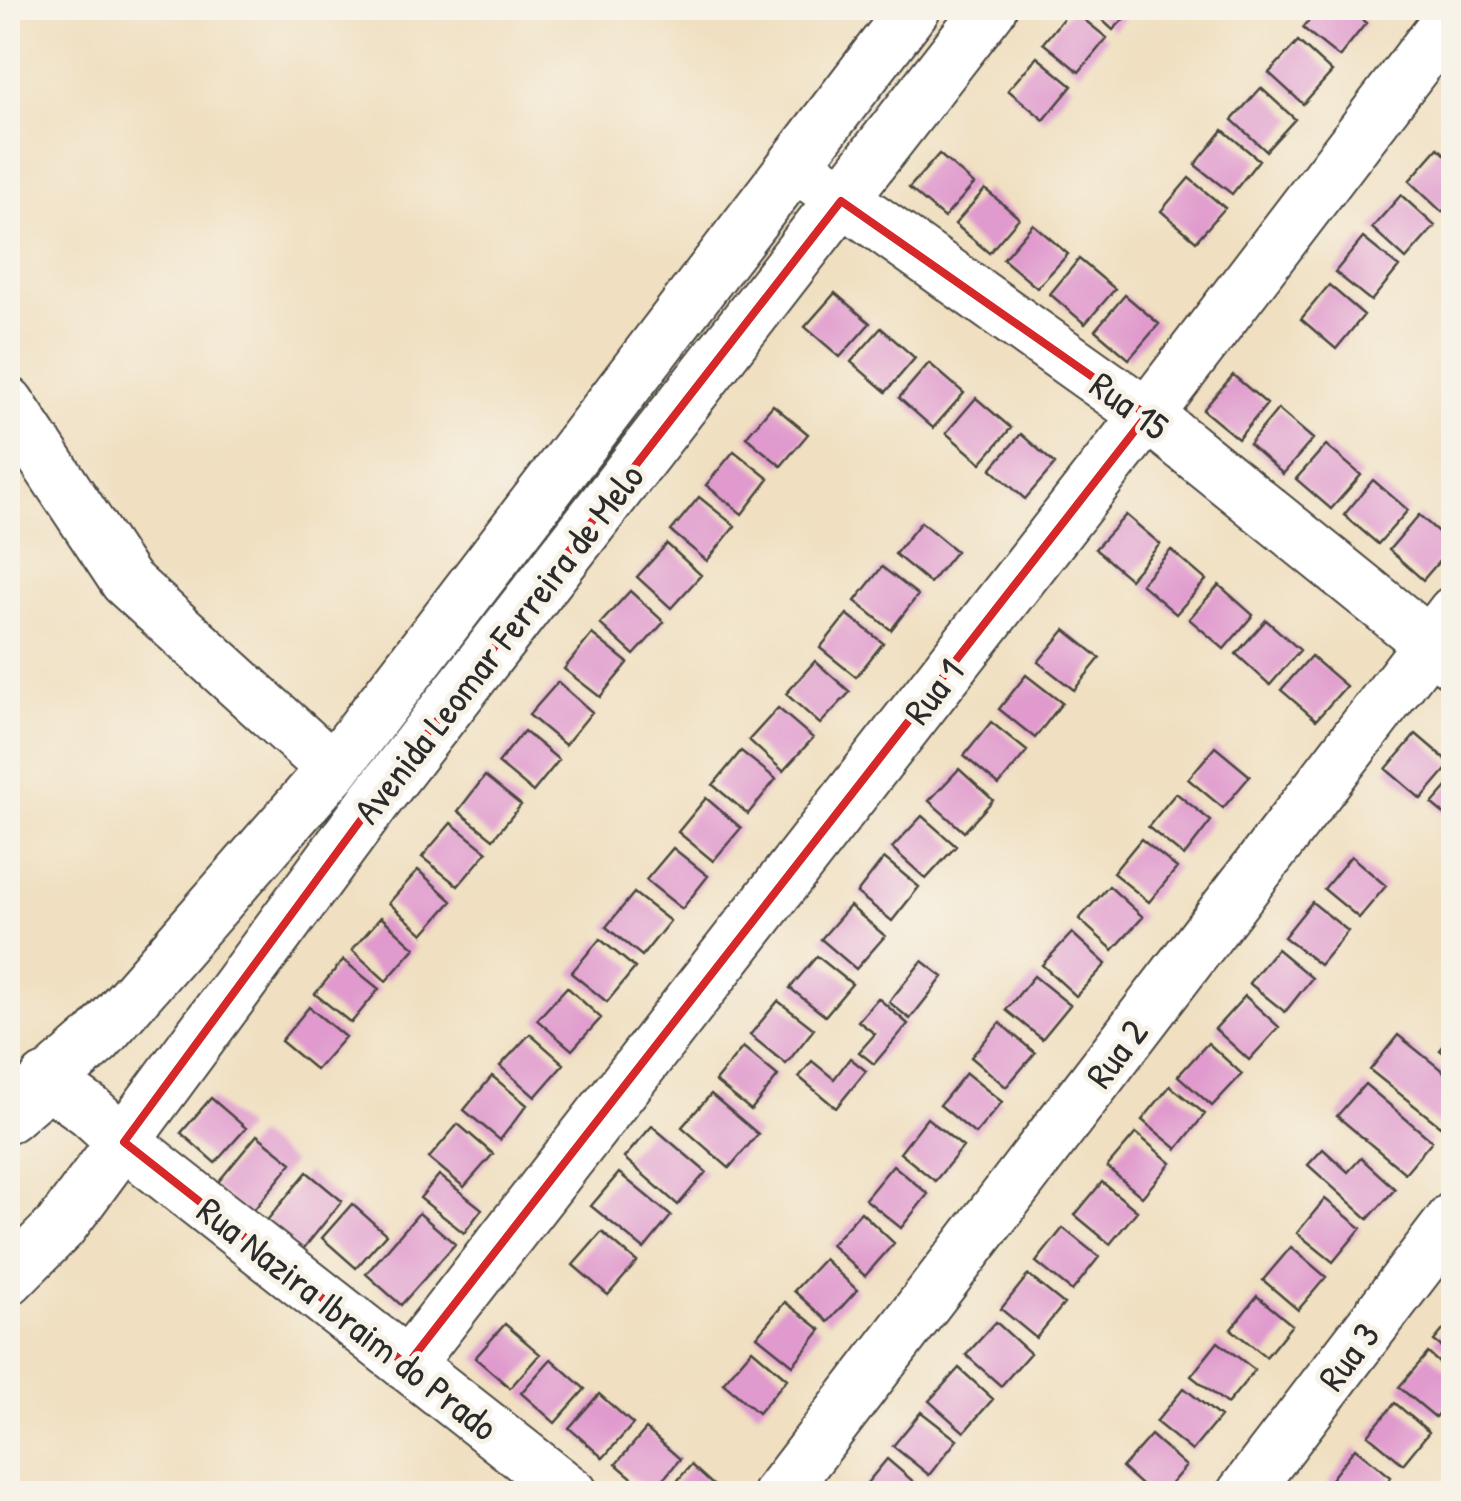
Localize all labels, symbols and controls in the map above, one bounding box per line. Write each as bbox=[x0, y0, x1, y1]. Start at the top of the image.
street label: Rua 15 bbox=[1080, 359, 1180, 451]
street label: Avenida Leomar Ferreira de Melo bbox=[341, 452, 655, 834]
street label: Rua 1 bbox=[891, 647, 975, 735]
street label: Rua 2 bbox=[1073, 1008, 1159, 1098]
street label: Rua Nazira Ibraim do Prado bbox=[187, 1184, 509, 1452]
street label: Rua 3 bbox=[1305, 1311, 1391, 1401]

